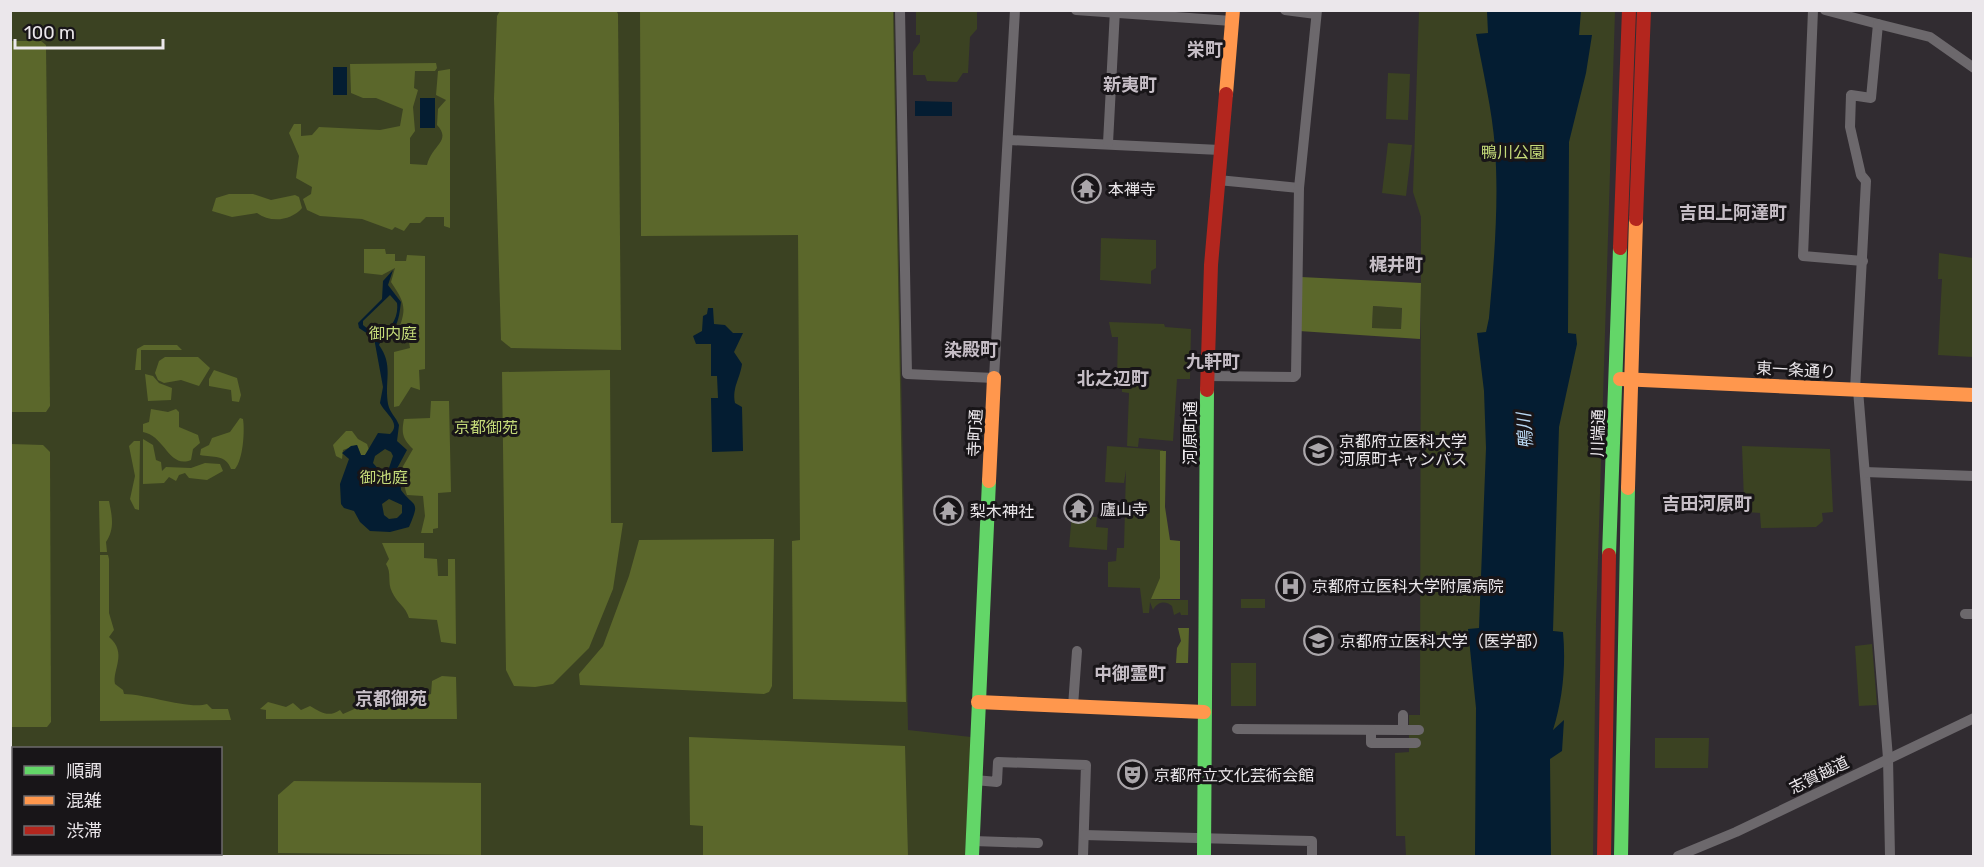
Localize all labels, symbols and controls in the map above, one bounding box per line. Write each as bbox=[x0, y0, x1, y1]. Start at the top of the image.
scale bar bbox=[15, 12, 164, 50]
text: 100 m bbox=[24, 22, 75, 44]
district label: 栄町 bbox=[1187, 39, 1223, 61]
district label: 新夷町 bbox=[1103, 74, 1157, 96]
park label: 鴨川公園 bbox=[1481, 143, 1545, 162]
temple icon: 本禅寺 bbox=[1071, 173, 1103, 205]
place label: 本禅寺 bbox=[1108, 180, 1156, 199]
district label: 吉田上阿達町 bbox=[1679, 202, 1787, 224]
district label: 梶井町 bbox=[1369, 254, 1423, 276]
park label: 御内庭 bbox=[369, 324, 417, 343]
district label: 染殿町 bbox=[944, 339, 998, 361]
district label: 九軒町 bbox=[1186, 351, 1240, 373]
street label: 東一条通り bbox=[1756, 358, 1836, 382]
district label: 北之辺町 bbox=[1077, 368, 1149, 390]
street label: 河原町通 bbox=[1181, 401, 1200, 465]
street label: 寺町通 bbox=[964, 409, 986, 457]
street label: 川端通 bbox=[1588, 409, 1608, 457]
water label: 鴨川 bbox=[1513, 410, 1537, 450]
park label: 京都御苑 bbox=[454, 418, 518, 437]
place label: 京都府立医科大学 河原町キャンパス bbox=[1339, 432, 1467, 469]
school or university icon: 京都府立医科大学 河原町キャンパス bbox=[1302, 434, 1334, 466]
park label: 御池庭 bbox=[360, 468, 408, 487]
temple icon: 廬山寺 bbox=[1063, 493, 1095, 525]
district label: 吉田河原町 bbox=[1662, 493, 1752, 515]
temple icon: 梨木神社 bbox=[933, 495, 965, 527]
place label: 廬山寺 bbox=[1100, 500, 1148, 519]
place label: 梨木神社 bbox=[970, 502, 1034, 521]
hospital icon: 京都府立医科大学附属病院 bbox=[1275, 570, 1307, 602]
place label: 京都府立医科大学附属病院 bbox=[1312, 577, 1504, 596]
school or university icon: 京都府立医科大学（医学部） bbox=[1303, 625, 1335, 657]
place label: 京都府立医科大学（医学部） bbox=[1340, 632, 1548, 651]
district label: 中御霊町 bbox=[1094, 663, 1166, 685]
district label: 京都御苑 bbox=[355, 688, 427, 710]
legend bbox=[12, 747, 222, 855]
street label: 志賀越道 bbox=[1786, 752, 1852, 798]
theatre icon: 京都府立文化芸術会館 bbox=[1117, 759, 1149, 791]
text: 順調 bbox=[66, 760, 102, 782]
place label: 京都府立文化芸術会館 bbox=[1154, 766, 1314, 785]
text: 混雑 bbox=[66, 790, 102, 812]
text: 渋滞 bbox=[66, 820, 102, 842]

